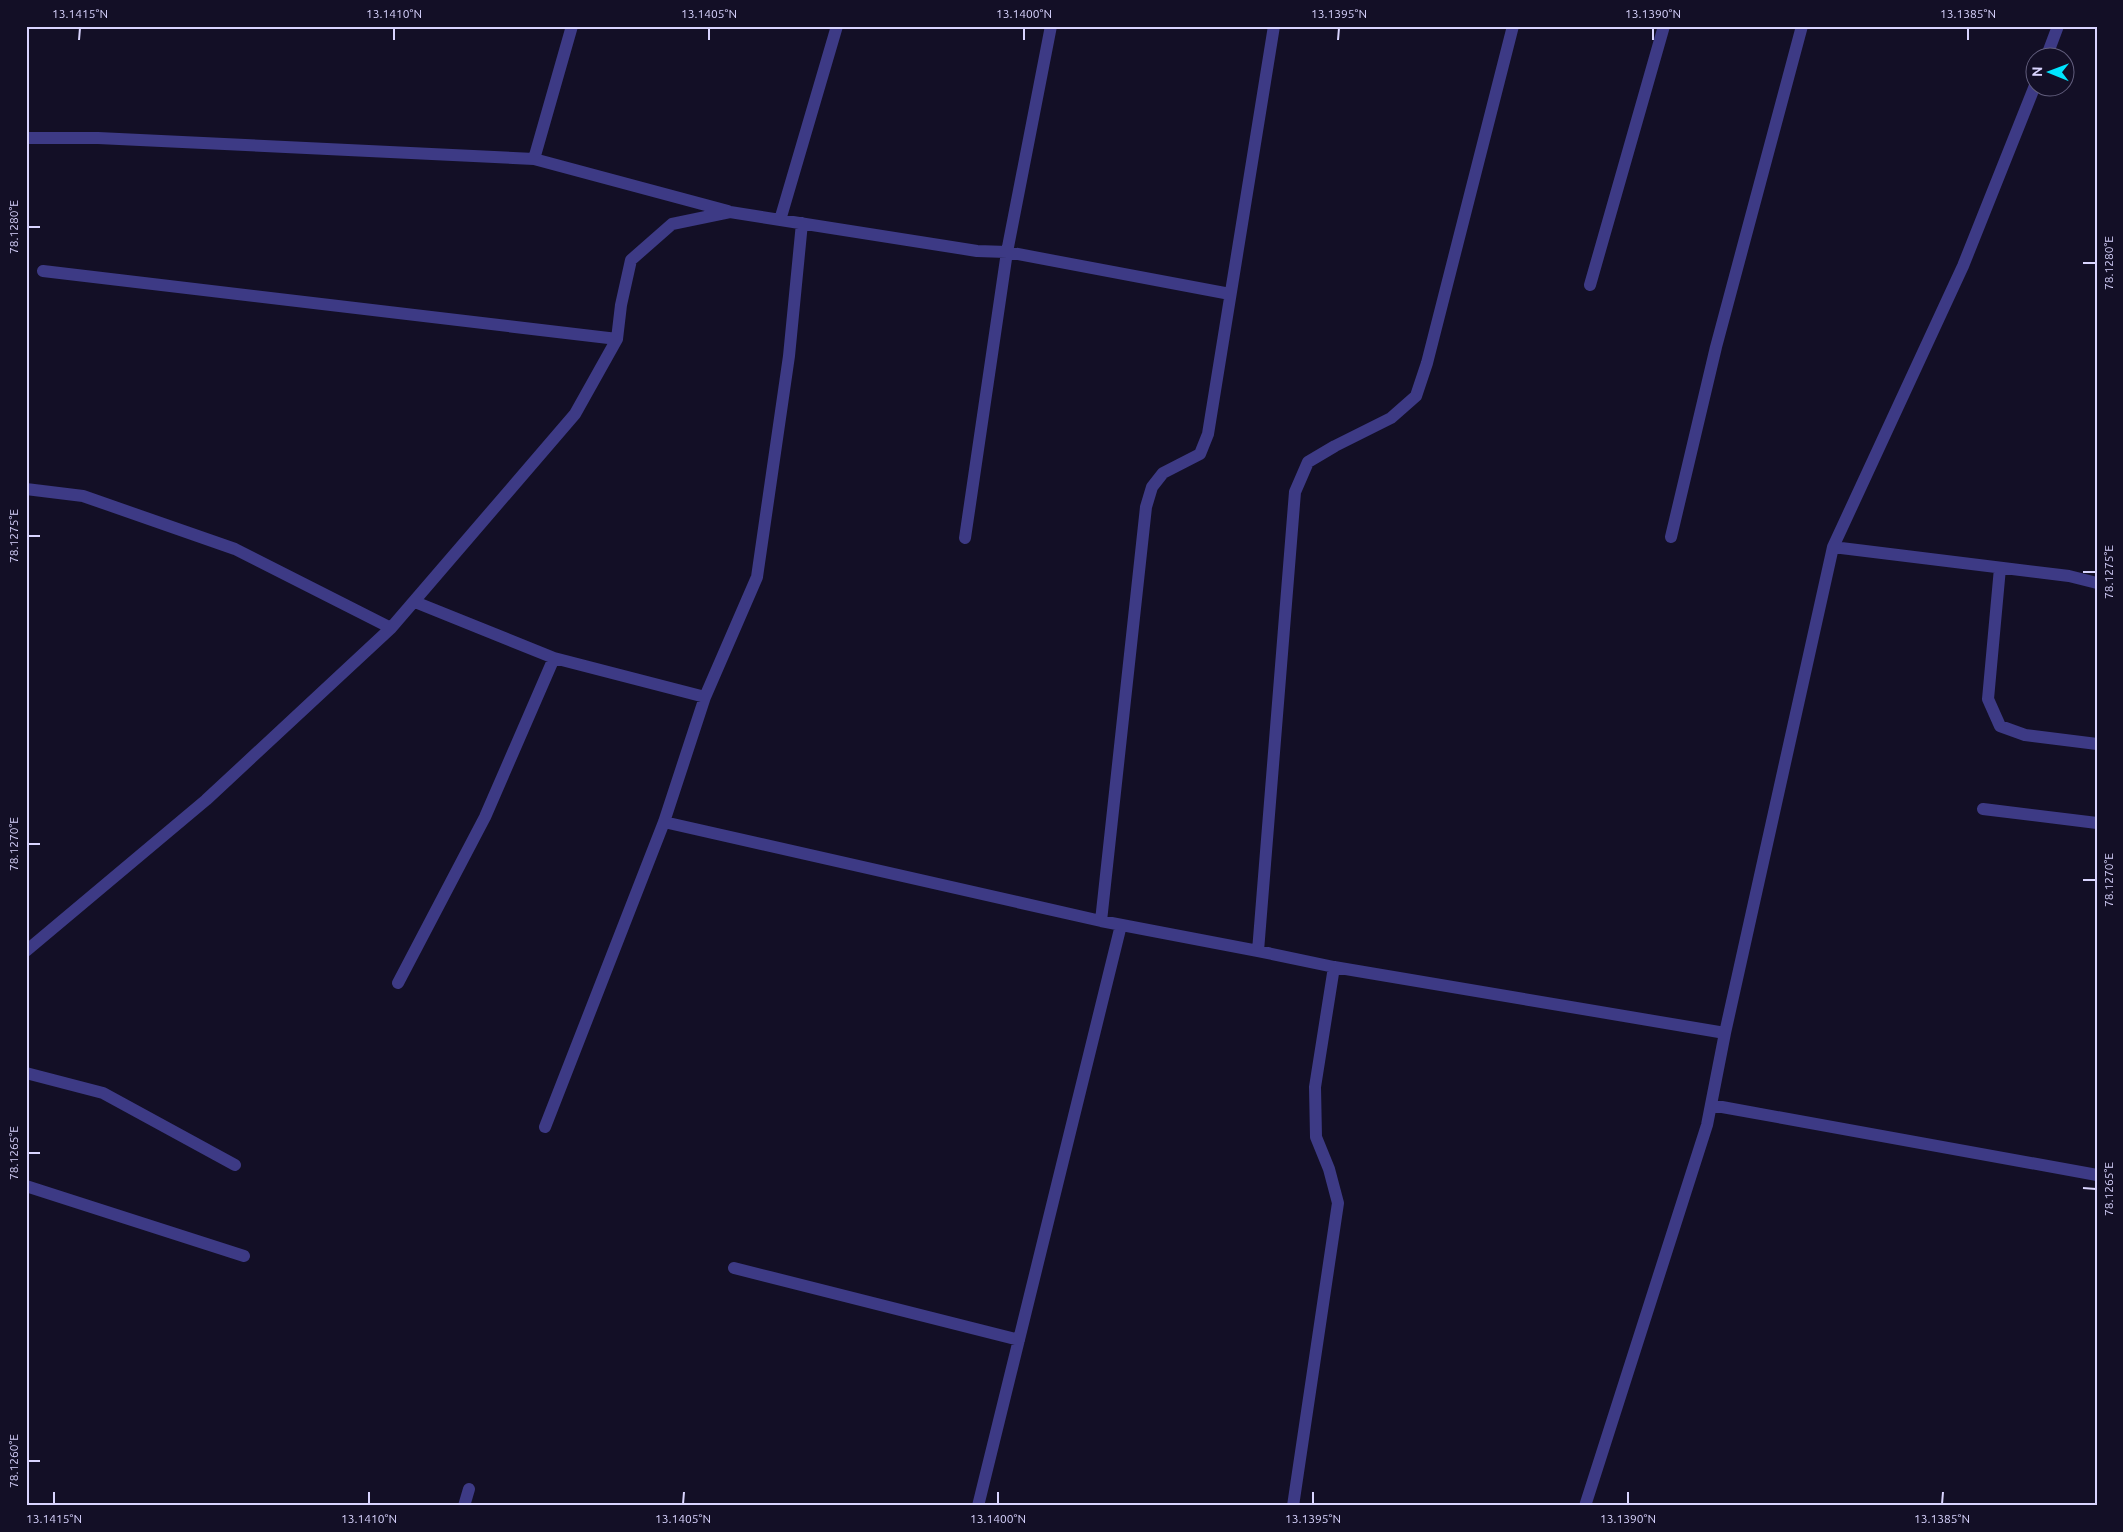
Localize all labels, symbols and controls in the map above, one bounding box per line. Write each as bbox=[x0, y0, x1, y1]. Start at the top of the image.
text: 13.1415°N bbox=[52, 7, 108, 20]
text: 13.1410°N bbox=[366, 7, 422, 20]
text: 13.1405°N bbox=[681, 7, 737, 20]
text: 13.1400°N bbox=[996, 7, 1052, 20]
text: 13.1395°N bbox=[1311, 7, 1367, 20]
text: 13.1390°N bbox=[1625, 7, 1681, 20]
text: 13.1385°N bbox=[1940, 7, 1996, 20]
north arrow bbox=[2026, 48, 2076, 98]
text: N bbox=[2029, 66, 2045, 77]
text: 78.1280°E bbox=[7, 200, 20, 254]
text: 78.1280°E bbox=[2102, 236, 2115, 290]
text: 78.1275°E bbox=[7, 509, 20, 563]
text: 78.1275°E bbox=[2102, 545, 2115, 599]
text: 78.1270°E bbox=[7, 817, 20, 871]
text: 78.1270°E bbox=[2102, 853, 2115, 907]
text: 78.1265°E bbox=[7, 1126, 20, 1180]
text: 78.1265°E bbox=[2102, 1162, 2115, 1216]
text: 78.1260°E bbox=[7, 1434, 20, 1488]
text: 13.1415°N bbox=[26, 1512, 82, 1525]
text: 13.1410°N bbox=[341, 1512, 397, 1525]
text: 13.1405°N bbox=[655, 1512, 711, 1525]
text: 13.1400°N bbox=[970, 1512, 1026, 1525]
text: 13.1395°N bbox=[1285, 1512, 1341, 1525]
text: 13.1390°N bbox=[1600, 1512, 1656, 1525]
text: 13.1385°N bbox=[1914, 1512, 1970, 1525]

